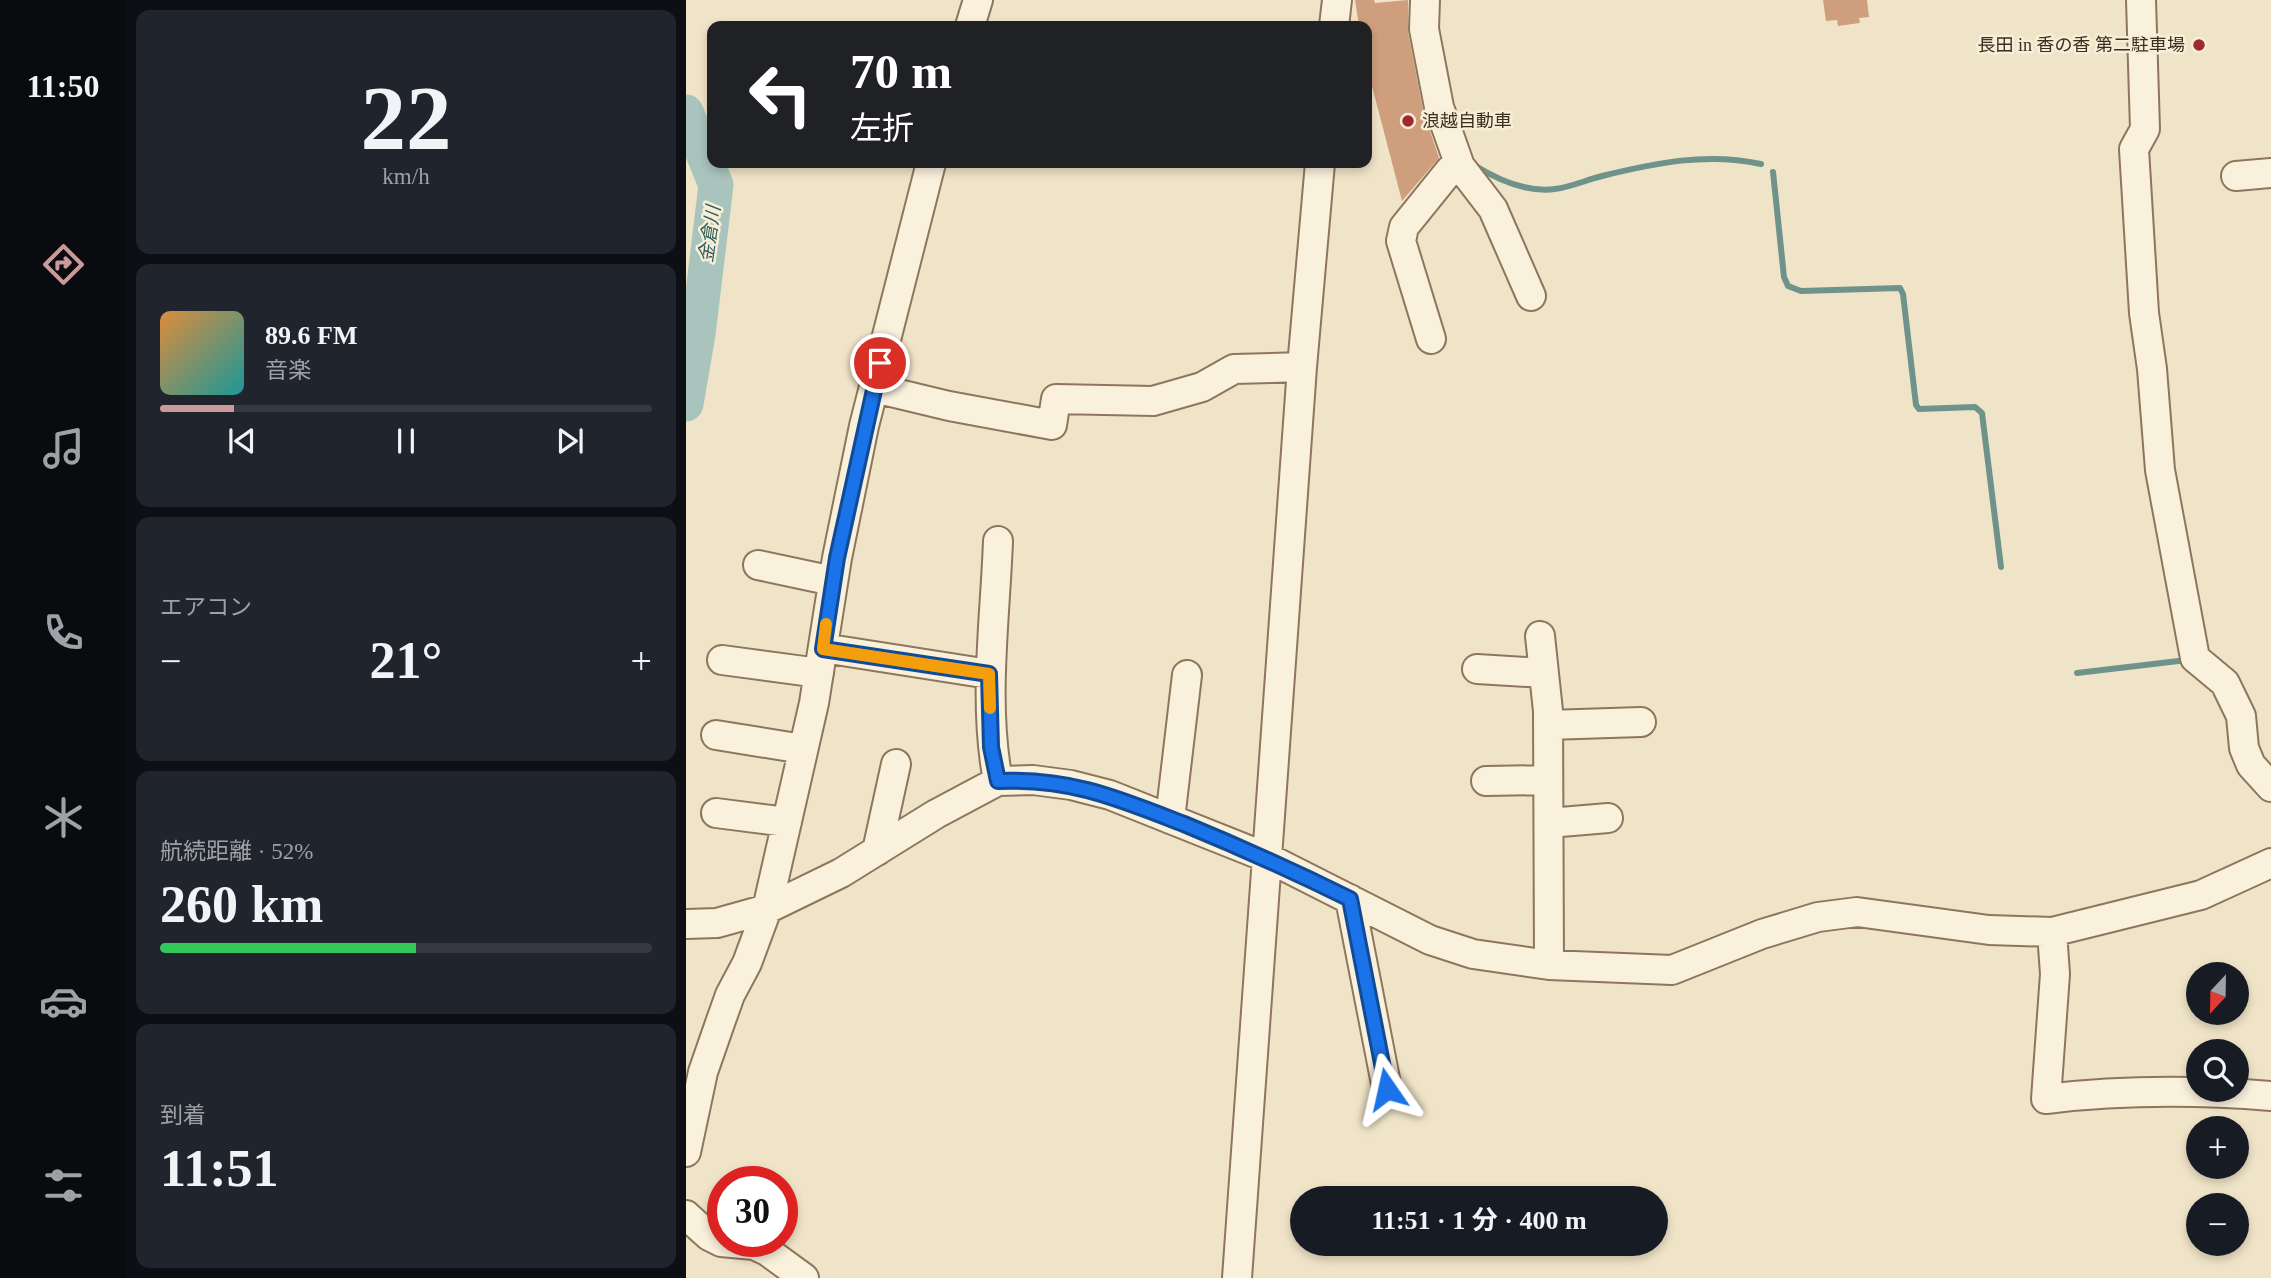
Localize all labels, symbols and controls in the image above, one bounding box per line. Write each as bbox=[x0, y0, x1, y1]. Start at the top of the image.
place label: 長田 in 香の香 第二駐車場 bbox=[1978, 35, 2185, 55]
marker: 長田 in 香の香 第二駐車場 bbox=[2191, 37, 2207, 53]
text: 70 m bbox=[850, 44, 952, 99]
icon: left bbox=[735, 49, 826, 140]
text: 11:50 bbox=[27, 68, 99, 104]
text: 22 bbox=[361, 68, 452, 169]
text: 左折 bbox=[850, 110, 914, 146]
place label: 浪越自動車 bbox=[1422, 111, 1512, 131]
marker: 浪越自動車 bbox=[1400, 113, 1416, 129]
text: km/h bbox=[382, 164, 430, 189]
water label: 金倉川 bbox=[695, 202, 724, 264]
icon: directions bbox=[39, 240, 88, 289]
text: 89.6 FM bbox=[265, 321, 357, 350]
pin bbox=[850, 333, 910, 393]
icon: arrive bbox=[861, 344, 899, 382]
text: 音楽 bbox=[265, 358, 311, 383]
icon: previous bbox=[223, 422, 261, 460]
icon: pause bbox=[387, 422, 425, 460]
icon: next bbox=[551, 422, 589, 460]
icon: music bbox=[39, 424, 88, 473]
text: エアコン bbox=[160, 595, 252, 620]
icon: phone bbox=[39, 608, 88, 657]
text: 21° bbox=[370, 632, 442, 689]
text: − bbox=[160, 640, 181, 682]
text: + bbox=[631, 640, 652, 682]
icon: climate bbox=[39, 793, 88, 842]
text: 航続距離 · 52% bbox=[160, 839, 313, 864]
text: 260 km bbox=[160, 876, 323, 933]
north arrow bbox=[2186, 962, 2249, 1026]
map controls bbox=[2186, 962, 2249, 1256]
icon: car bbox=[39, 977, 88, 1026]
button: search bbox=[2186, 1039, 2249, 1102]
position arrow bbox=[1350, 1052, 1424, 1126]
text: 到着 bbox=[160, 1103, 206, 1128]
button: + bbox=[2186, 1116, 2249, 1179]
text: 11:51 bbox=[160, 1140, 278, 1197]
icon: filters bbox=[39, 1161, 88, 1210]
speed limit sign: 30 bbox=[707, 1166, 798, 1257]
button: − bbox=[2186, 1193, 2249, 1256]
text: 11:51 · 1 分 · 400 m bbox=[1371, 1206, 1587, 1235]

